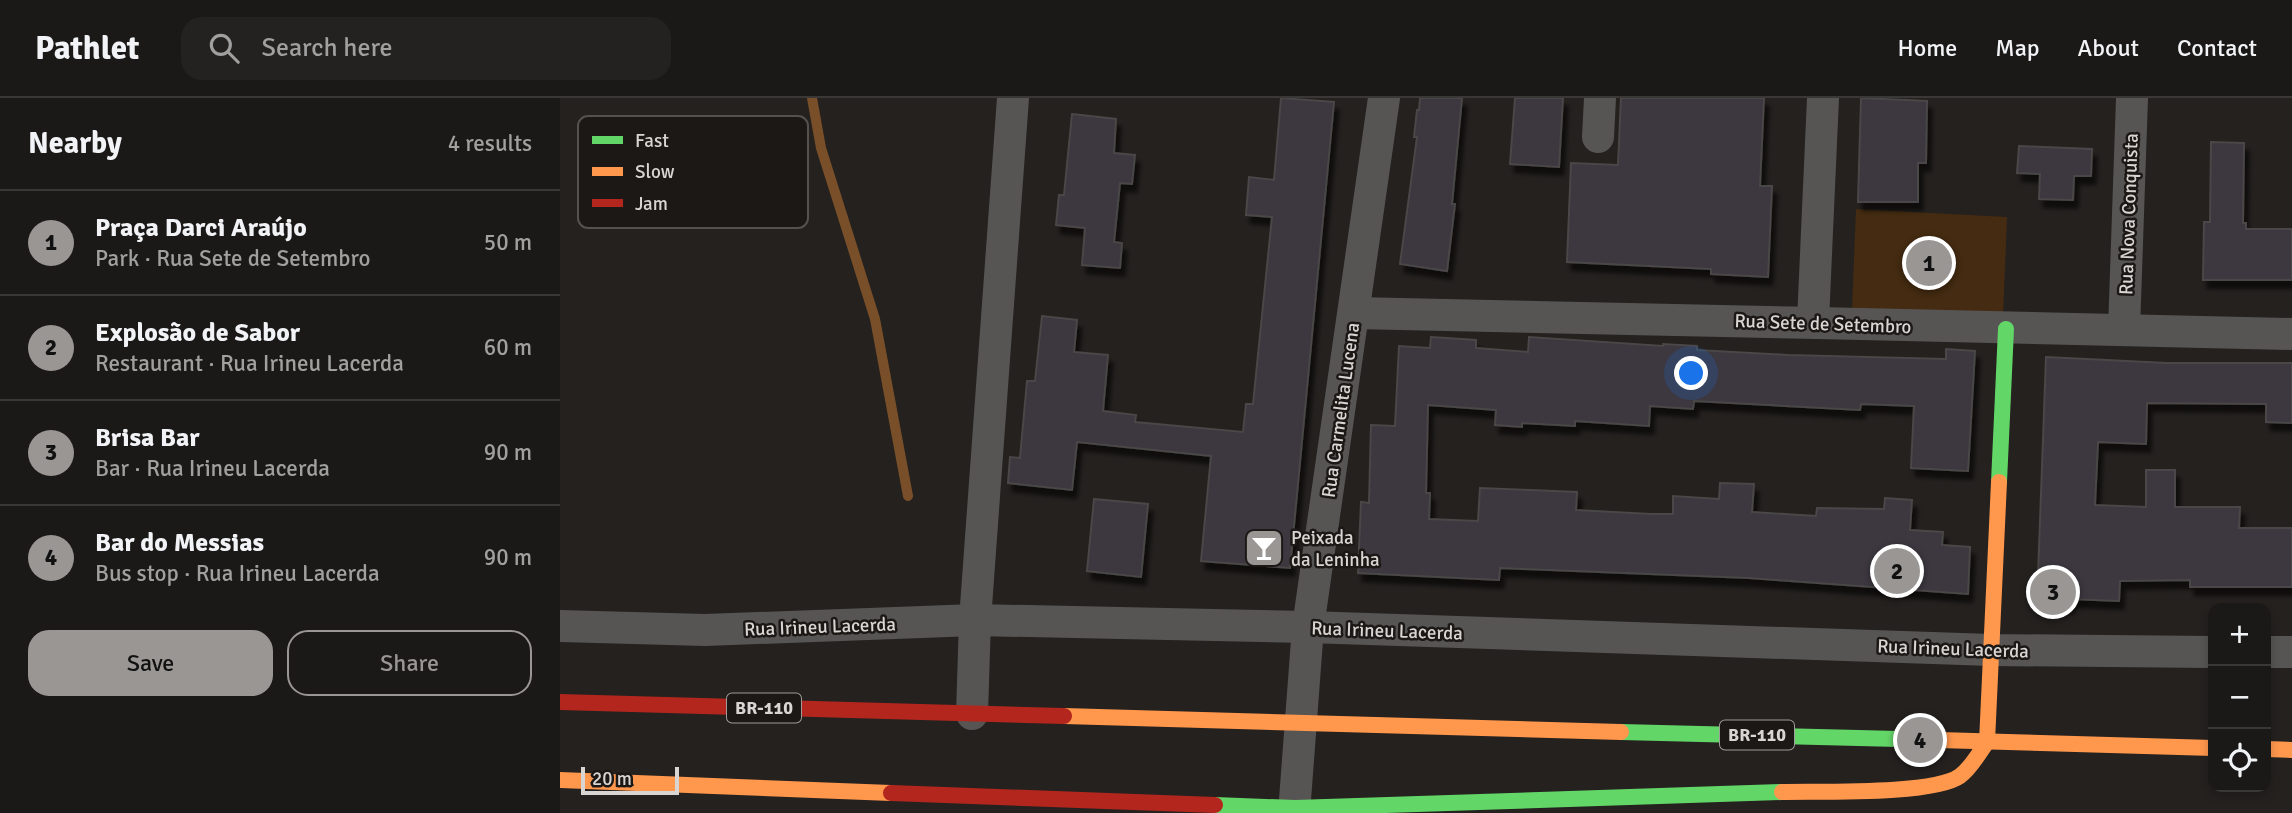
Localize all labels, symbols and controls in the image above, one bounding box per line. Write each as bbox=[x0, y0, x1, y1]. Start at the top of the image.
search box bbox=[181, 17, 671, 80]
text: Pathlet bbox=[35, 28, 139, 69]
icon: search bbox=[205, 29, 243, 67]
text: Search here bbox=[261, 32, 393, 64]
text: Home bbox=[1897, 33, 1957, 63]
text: Map bbox=[1995, 33, 2040, 63]
text: About bbox=[2078, 33, 2139, 63]
text: Contact bbox=[2177, 33, 2257, 63]
legend bbox=[578, 116, 808, 228]
text: Nearby bbox=[28, 125, 122, 162]
text: 4 results bbox=[448, 129, 532, 158]
text: Fast bbox=[635, 129, 669, 153]
street label: Rua Nova Conquista bbox=[2114, 133, 2144, 295]
text: Slow bbox=[635, 160, 675, 184]
text: Jam bbox=[635, 192, 668, 216]
text: Praça Darci Araújo bbox=[95, 212, 307, 244]
text: 1 bbox=[45, 228, 57, 257]
text: 50 m bbox=[484, 228, 532, 257]
pin: 1 bbox=[1906, 237, 1952, 289]
text: Park · Rua Sete de Setembro bbox=[95, 244, 371, 273]
street label: Rua Sete de Setembro bbox=[1734, 309, 1912, 339]
text: Explosão de Sabor bbox=[95, 317, 300, 349]
street label: Rua Carmelita Lucena bbox=[1317, 321, 1365, 499]
text: 2 bbox=[45, 333, 57, 362]
text: 60 m bbox=[484, 333, 532, 362]
text: Restaurant · Rua Irineu Lacerda bbox=[95, 349, 404, 378]
your location bbox=[1674, 356, 1708, 390]
text: Brisa Bar bbox=[95, 422, 200, 454]
text: 3 bbox=[45, 438, 57, 467]
text: 90 m bbox=[484, 438, 532, 467]
text: Bar · Rua Irineu Lacerda bbox=[95, 454, 330, 483]
place label: Peixada da Leninha bbox=[1291, 526, 1380, 572]
text: Bar do Messias bbox=[95, 527, 264, 559]
bar icon: Peixada da Leninha bbox=[1243, 527, 1285, 569]
text: 4 bbox=[45, 543, 57, 572]
text: 90 m bbox=[484, 543, 532, 572]
pin: 2 bbox=[1874, 545, 1920, 597]
text: Bus stop · Rua Irineu Lacerda bbox=[95, 559, 380, 588]
pin: 3 bbox=[2030, 566, 2076, 618]
map controls bbox=[2208, 603, 2271, 792]
button: + bbox=[2208, 603, 2271, 666]
street label: Rua Irineu Lacerda bbox=[744, 612, 896, 642]
street label: Rua Irineu Lacerda bbox=[1311, 616, 1463, 646]
button: Save bbox=[28, 630, 273, 696]
button: Share bbox=[287, 630, 532, 696]
street label: Rua Irineu Lacerda bbox=[1877, 634, 2029, 664]
button: − bbox=[2208, 666, 2271, 729]
road number: BR-110 bbox=[727, 694, 801, 722]
pin: 4 bbox=[1897, 714, 1943, 766]
road number: BR-110 bbox=[1720, 720, 1794, 750]
button: locate bbox=[2208, 729, 2271, 792]
scale bar bbox=[581, 764, 679, 796]
text: 20 m bbox=[592, 767, 632, 791]

